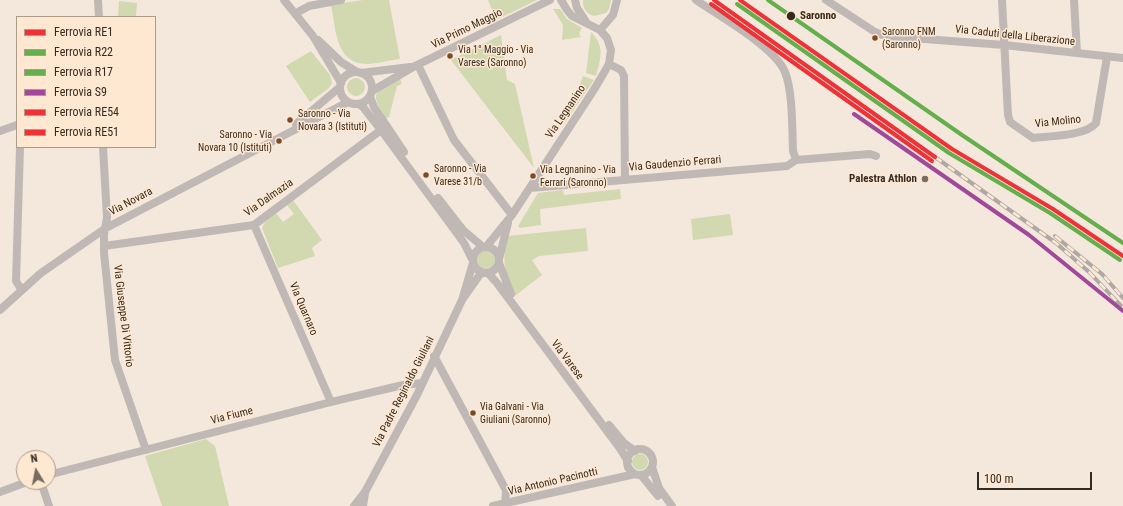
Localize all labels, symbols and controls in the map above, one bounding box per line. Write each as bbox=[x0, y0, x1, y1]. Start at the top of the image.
street label: Via Primo Maggio bbox=[429, 6, 505, 52]
place label: Saronno bbox=[800, 9, 836, 23]
marker: Saronno bbox=[785, 10, 797, 22]
legend bbox=[16, 16, 156, 148]
street label: Via Caduti della Liberazione bbox=[954, 23, 1076, 49]
text: Ferrovia RE1 bbox=[54, 25, 113, 39]
place label: Saronno FNM (Saronno) bbox=[882, 26, 936, 50]
marker: Saronno FNM (Saronno) bbox=[870, 33, 880, 43]
place label: Via 1° Maggio - Via Varese (Saronno) bbox=[458, 44, 533, 68]
text: Ferrovia R22 bbox=[54, 45, 113, 59]
marker: Via 1° Maggio - Via Varese (Saronno) bbox=[445, 51, 455, 61]
text: Ferrovia R17 bbox=[54, 65, 113, 79]
street label: Via Legnanino bbox=[543, 83, 589, 141]
text: Ferrovia S9 bbox=[54, 85, 107, 99]
text: Ferrovia RE54 bbox=[54, 105, 119, 119]
place label: Saronno - Via Novara 3 (Istituti) bbox=[298, 108, 367, 132]
street label: Via Molino bbox=[1034, 113, 1082, 131]
marker: Saronno - Via Novara 3 (Istituti) bbox=[285, 115, 295, 125]
text: Ferrovia RE51 bbox=[54, 125, 119, 139]
place label: Saronno - Via Novara 10 (Istituti) bbox=[198, 129, 272, 152]
marker: Saronno - Via Novara 10 (Istituti) bbox=[274, 136, 284, 146]
street label: Via Gaudenzio Ferrari bbox=[628, 153, 722, 175]
place label: Saronno - Via Varese 31/b bbox=[434, 163, 486, 186]
place label: Via Legnanino - Via Ferrari (Saronno) bbox=[540, 164, 616, 188]
marker: Saronno - Via Varese 31/b bbox=[421, 170, 431, 180]
marker: Via Legnanino - Via Ferrari (Saronno) bbox=[528, 171, 538, 181]
place label: Palestra Athlon bbox=[849, 172, 917, 186]
marker: Palestra Athlon bbox=[920, 174, 930, 184]
street label: Via Dalmazia bbox=[242, 176, 296, 220]
street label: Via Novara bbox=[107, 185, 155, 219]
street label: Via Giuseppe Di Vittorio bbox=[110, 264, 136, 368]
street label: Via Quarnaro bbox=[286, 280, 320, 338]
street label: Via Padre Reginaldo Giuliani bbox=[370, 335, 438, 449]
street label: Via Varese bbox=[548, 338, 586, 382]
place label: Via Galvani - Via Giuliani (Saronno) bbox=[480, 401, 551, 424]
street label: Via Fiume bbox=[210, 404, 254, 428]
marker: Via Galvani - Via Giuliani (Saronno) bbox=[468, 408, 478, 418]
north arrow bbox=[16, 450, 56, 490]
text: N bbox=[30, 452, 38, 466]
scale bar bbox=[979, 464, 1094, 490]
street label: Via Antonio Pacinotti bbox=[507, 465, 599, 499]
text: 100 m bbox=[984, 472, 1014, 486]

